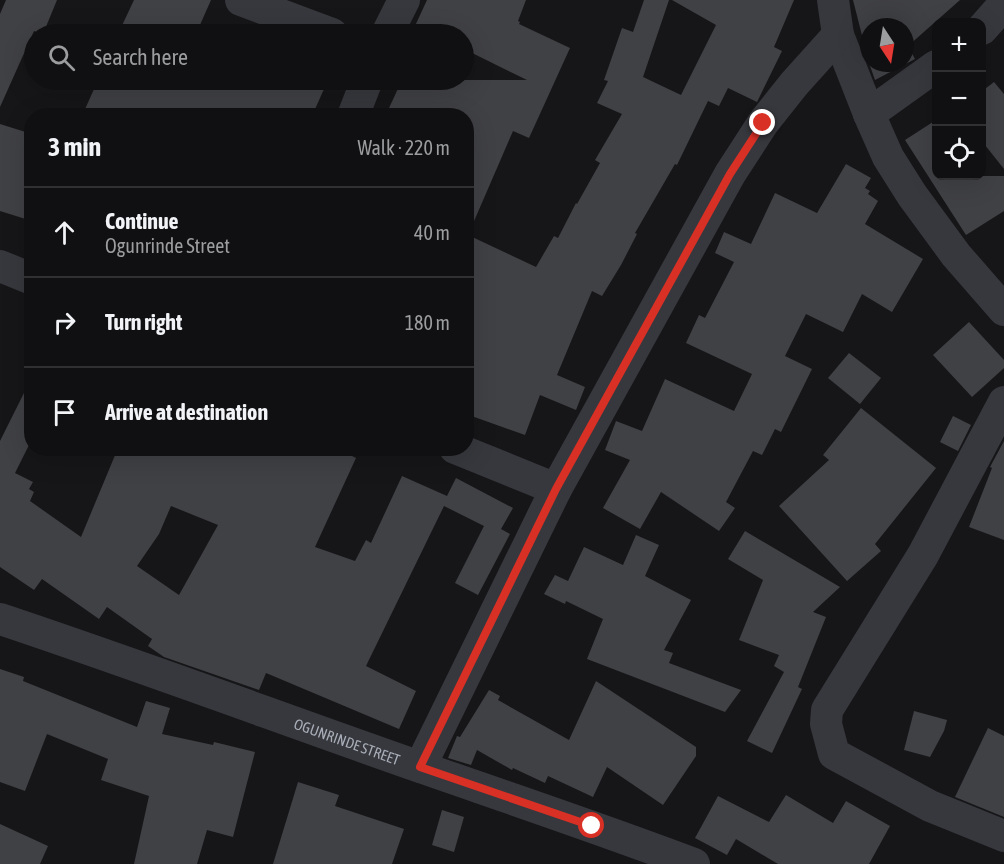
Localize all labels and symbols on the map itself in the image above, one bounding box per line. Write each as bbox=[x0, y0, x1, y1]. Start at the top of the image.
north arrow bbox=[860, 18, 914, 72]
route end bbox=[749, 109, 775, 135]
street label: OGUNRINDE STREET bbox=[292, 714, 403, 768]
route start bbox=[578, 812, 604, 838]

